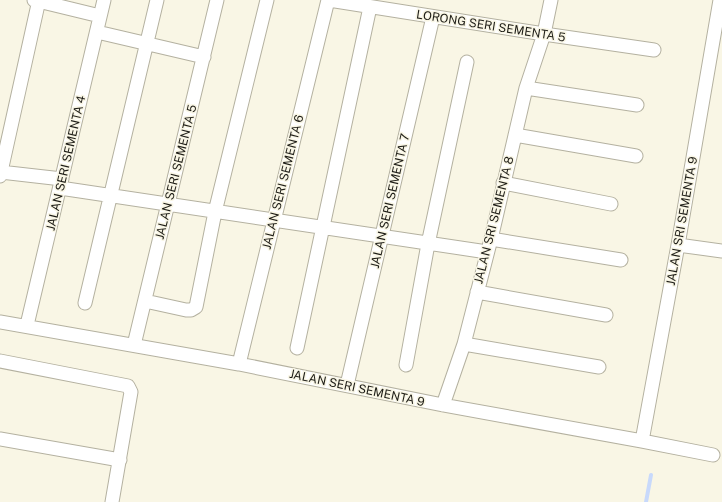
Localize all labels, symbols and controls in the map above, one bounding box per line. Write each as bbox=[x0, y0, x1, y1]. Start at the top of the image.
street label: LORONG SERI SEMENTA 5 bbox=[415, 7, 567, 45]
street label: JALAN SERI SEMENTA 4 bbox=[44, 94, 88, 232]
street label: JALAN SERI SEMENTA 5 bbox=[152, 103, 200, 241]
street label: JALAN SERI SEMENTA 6 bbox=[260, 113, 306, 251]
street label: JALAN SERI SEMENTA 7 bbox=[368, 132, 412, 270]
street label: JALAN SRI SEMENTA 8 bbox=[471, 155, 517, 285]
street label: JALAN SRI SEMENTA 9 bbox=[664, 156, 700, 286]
street label: JALAN SERI SEMENTA 9 bbox=[288, 367, 426, 409]

